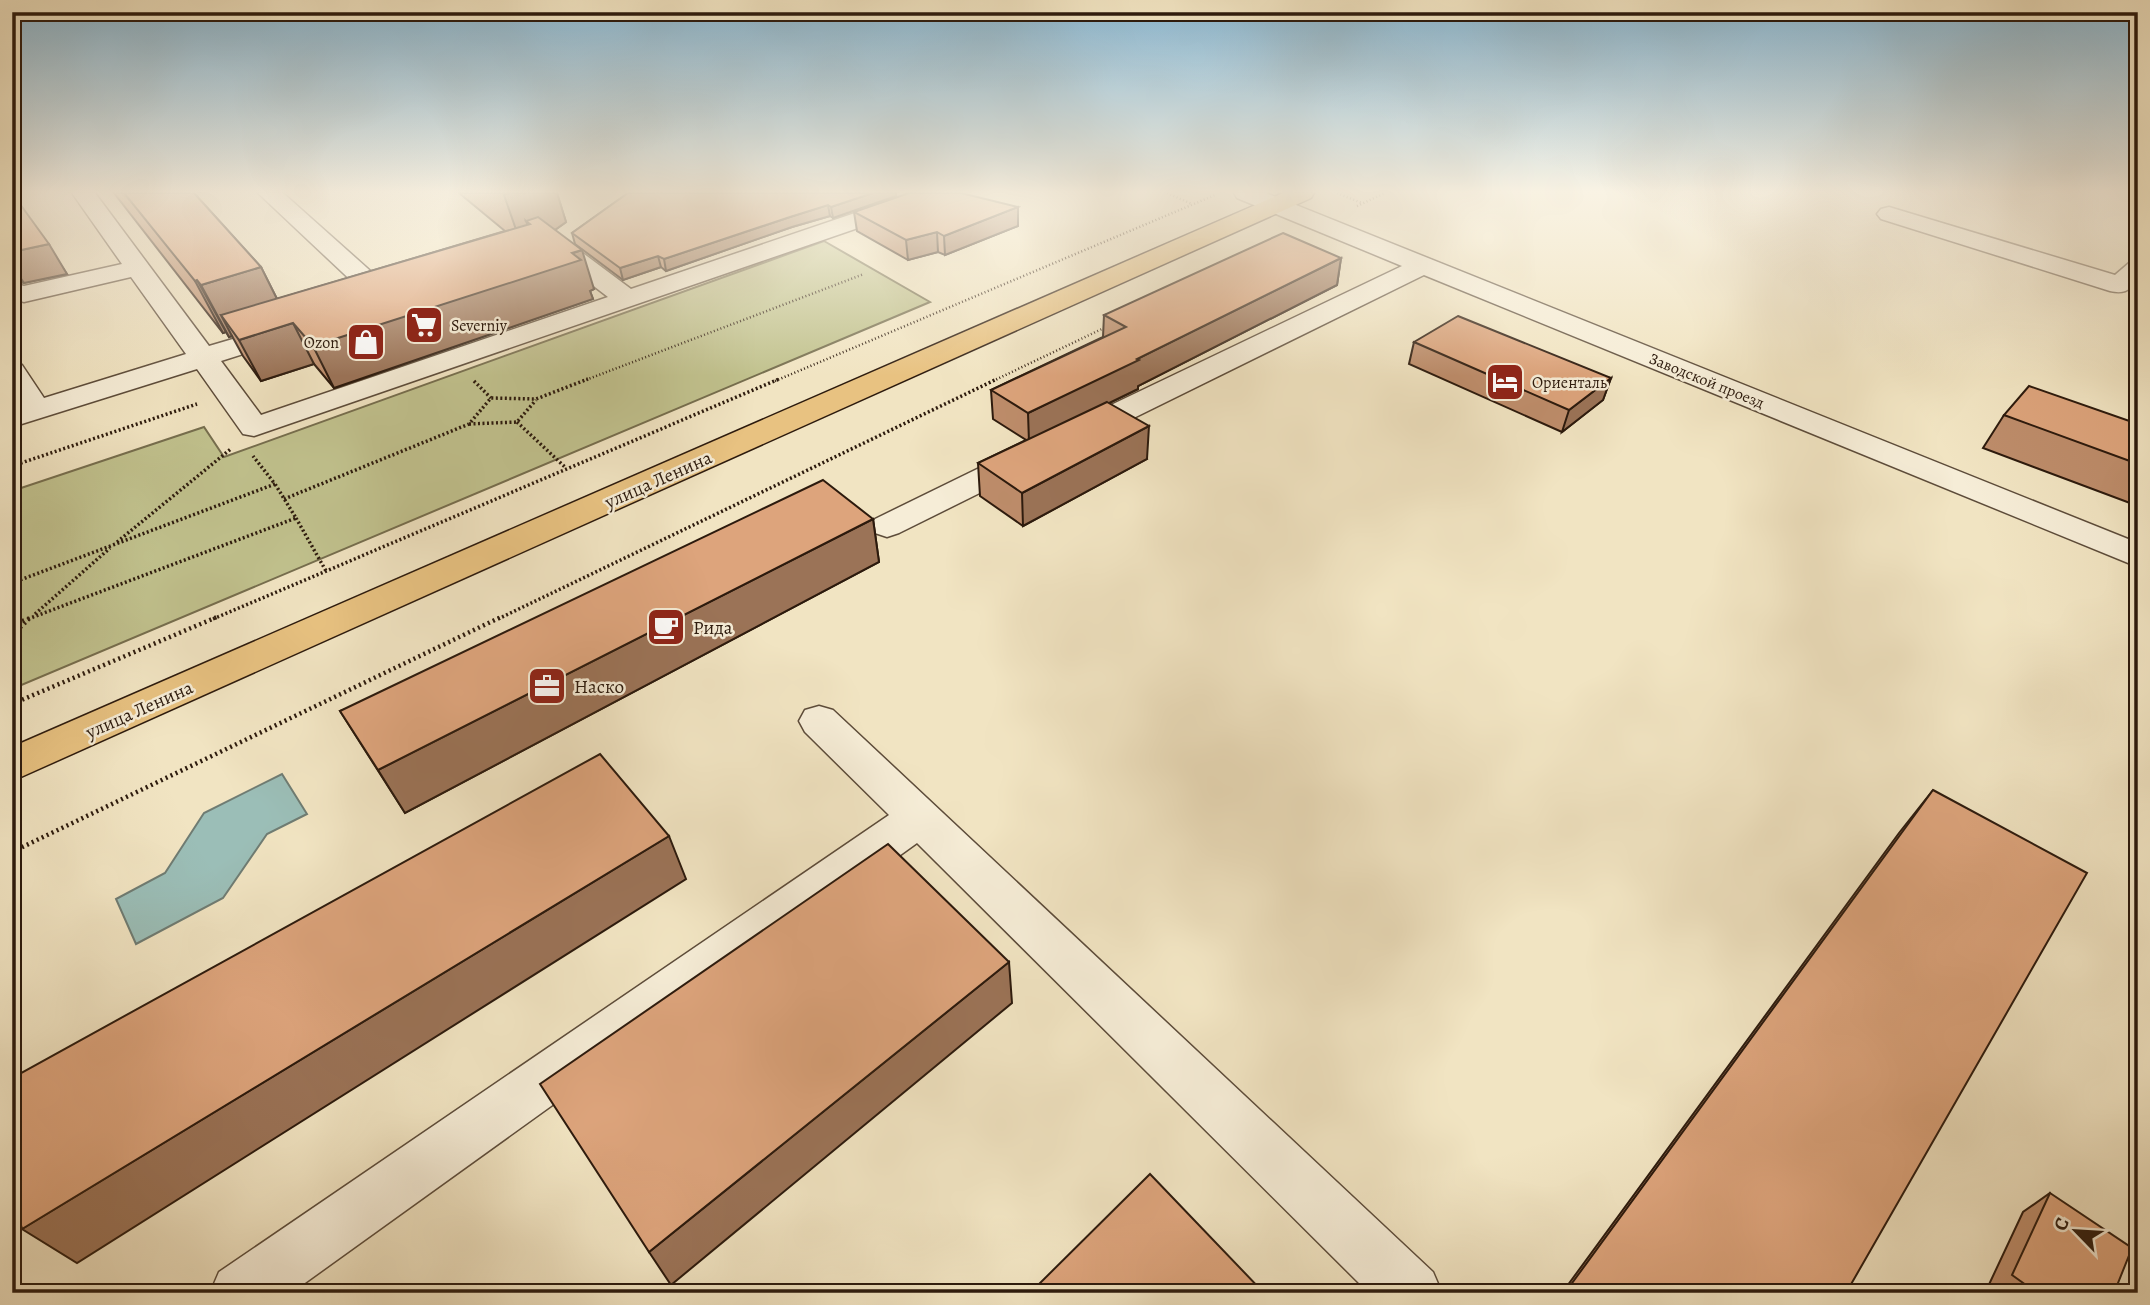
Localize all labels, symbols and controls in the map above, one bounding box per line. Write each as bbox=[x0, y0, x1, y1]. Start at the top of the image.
supermarket icon: Severniy bbox=[403, 304, 445, 346]
place label: Severniy bbox=[451, 315, 508, 337]
shop icon: Ozon bbox=[345, 321, 387, 363]
place label: Ozon bbox=[304, 332, 339, 354]
street label: Заводской проезд bbox=[1646, 348, 1768, 414]
hotel icon: Ориенталь bbox=[1484, 361, 1526, 403]
place label: Ориенталь bbox=[1532, 372, 1607, 394]
street label: улица Ленина bbox=[600, 445, 716, 516]
cafe icon: Рида bbox=[645, 606, 687, 648]
place label: Рида bbox=[693, 615, 733, 641]
office icon: Наско bbox=[526, 665, 568, 707]
place label: Наско bbox=[574, 674, 624, 700]
street label: улица Ленина bbox=[81, 675, 197, 746]
north arrow bbox=[2042, 1196, 2112, 1266]
text: С bbox=[2047, 1213, 2076, 1235]

